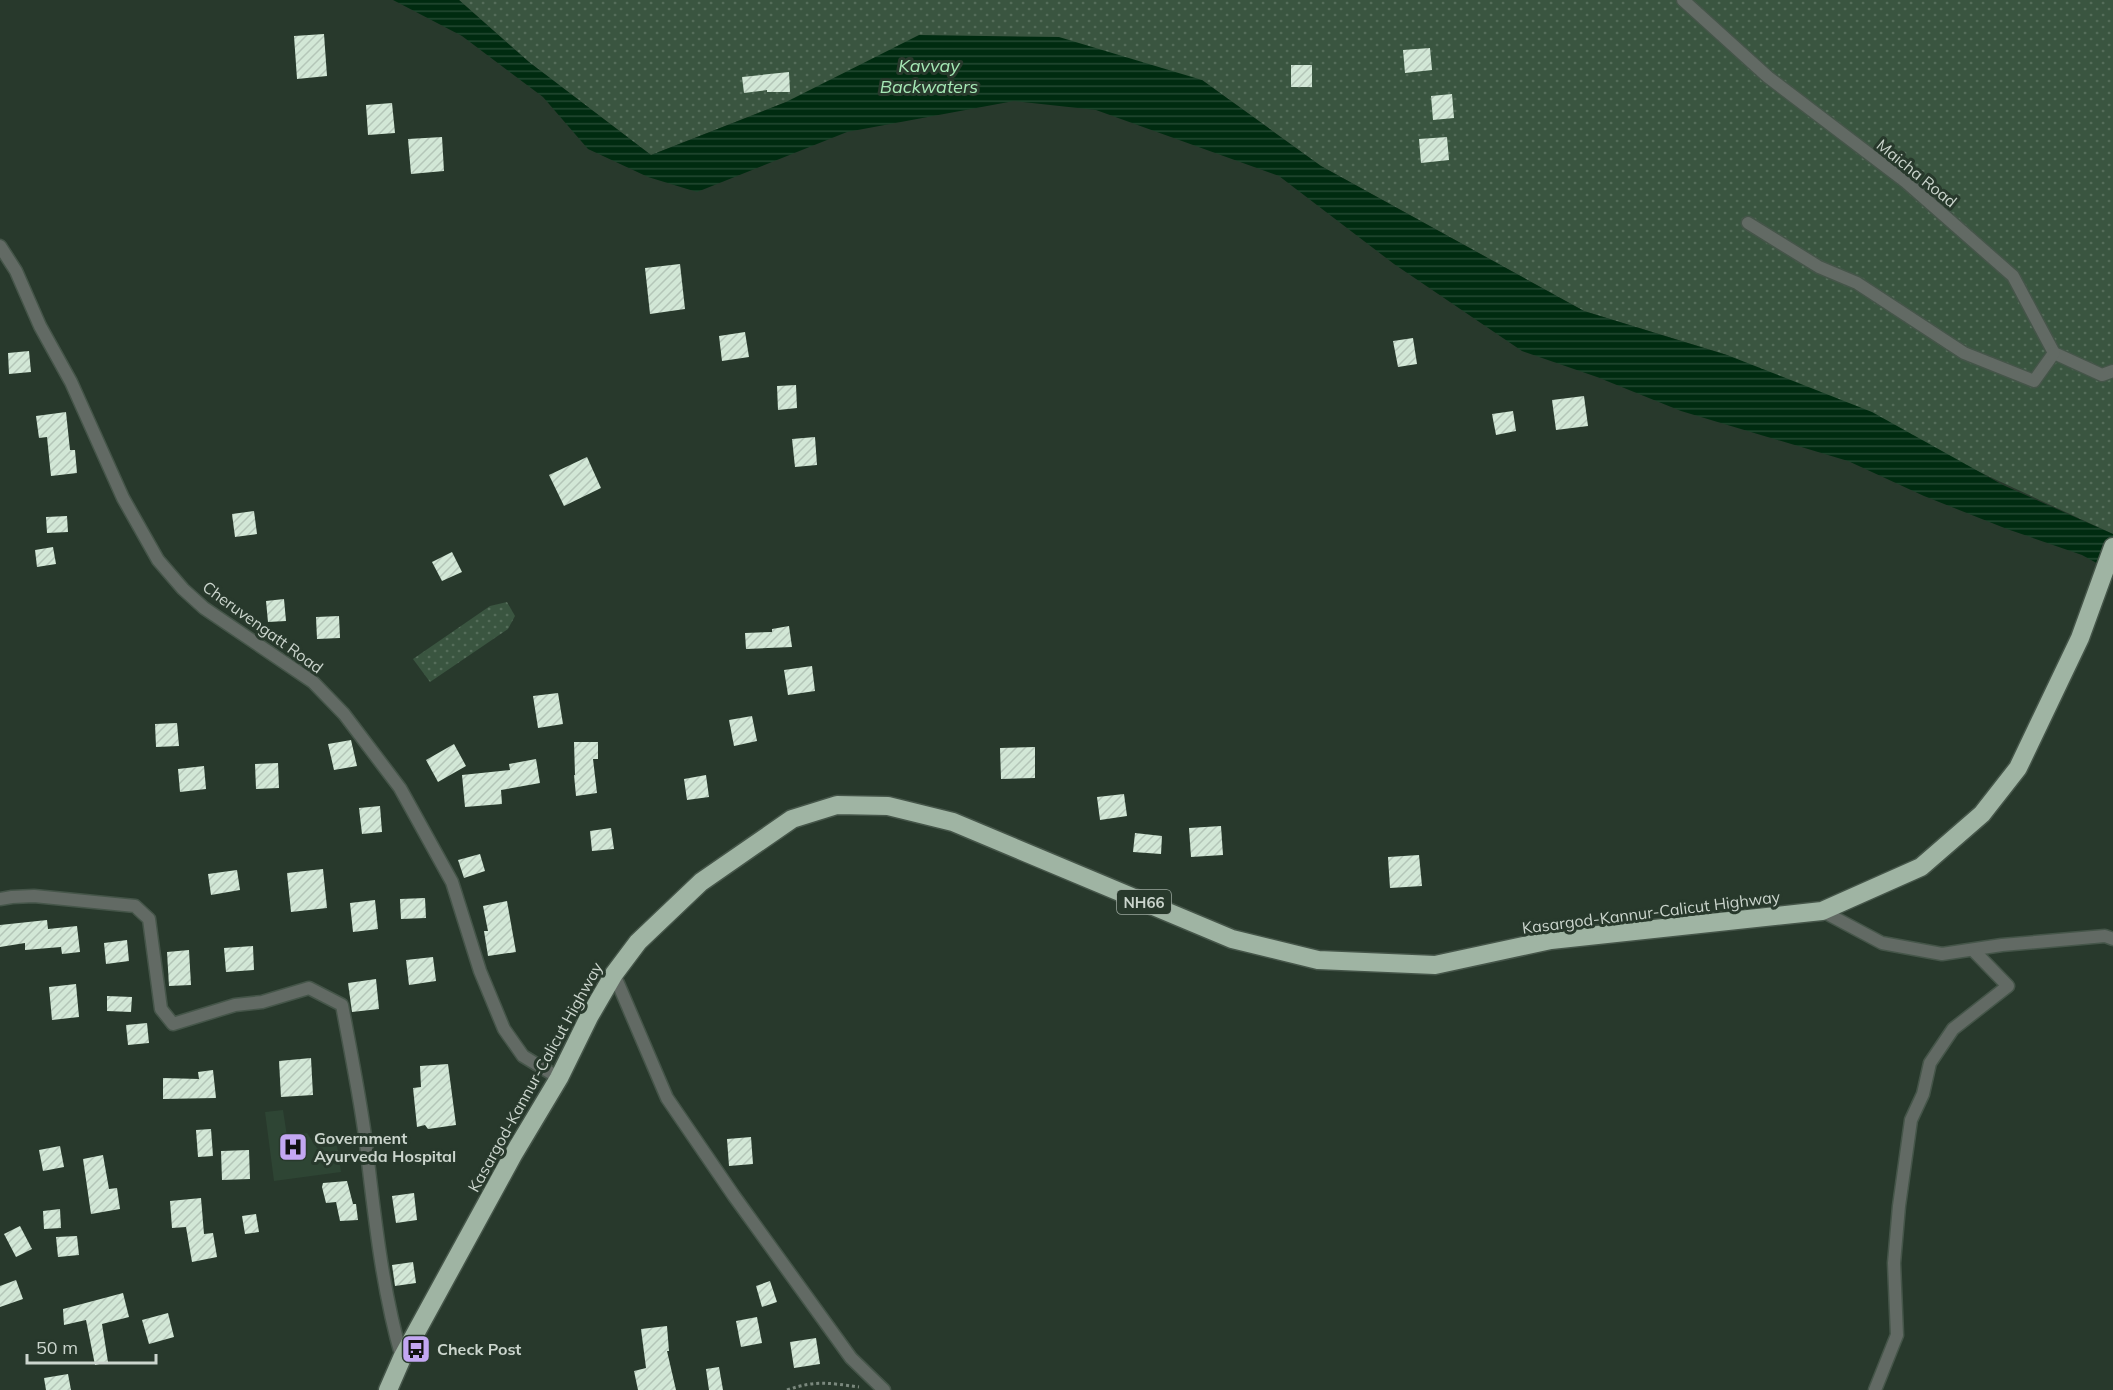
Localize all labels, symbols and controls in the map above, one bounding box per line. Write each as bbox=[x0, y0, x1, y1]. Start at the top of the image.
water label: Kavvay Backwaters bbox=[880, 54, 978, 98]
street label: Maicha Road bbox=[1873, 135, 1961, 211]
street label: Cheruvengatt Road bbox=[199, 577, 327, 677]
street label: Kasargod-Kannur-Calicut Highway bbox=[1521, 886, 1782, 938]
road number: NH66 bbox=[1117, 890, 1171, 914]
street label: Kasargod-Kannur-Calicut Highway bbox=[463, 958, 607, 1195]
place label: Government Ayurveda Hospital bbox=[314, 1128, 456, 1166]
hospital icon: Government Ayurveda Hospital bbox=[277, 1131, 309, 1163]
scale bar bbox=[27, 1327, 156, 1365]
bus stop icon: Check Post bbox=[400, 1333, 432, 1365]
text: 50 m bbox=[36, 1336, 78, 1359]
place label: Check Post bbox=[437, 1339, 521, 1359]

